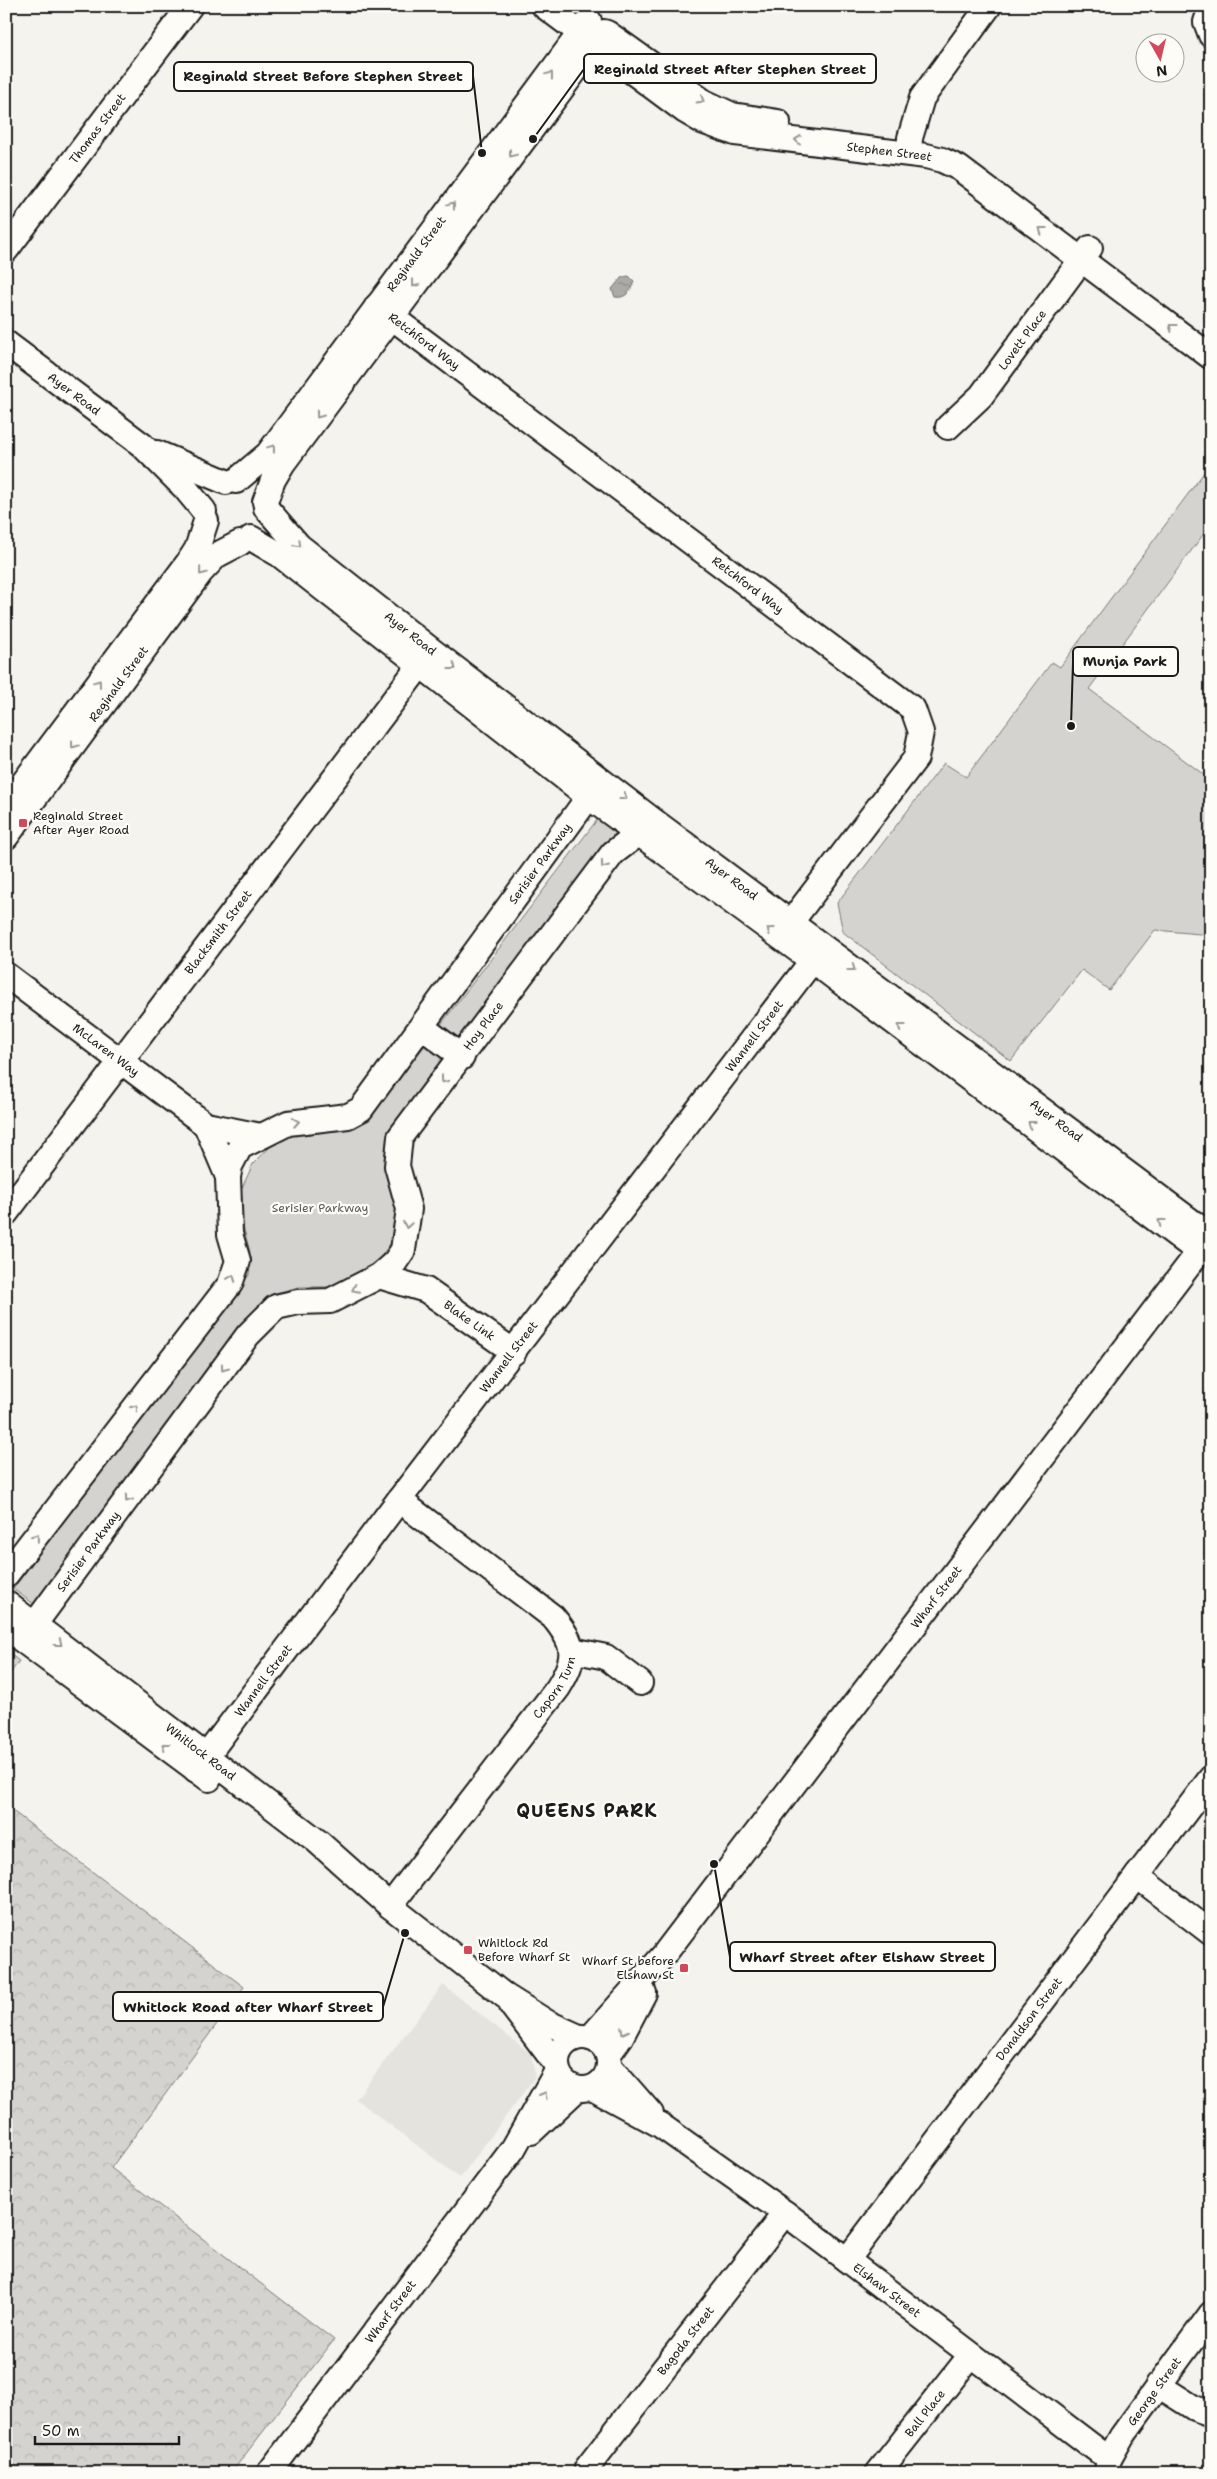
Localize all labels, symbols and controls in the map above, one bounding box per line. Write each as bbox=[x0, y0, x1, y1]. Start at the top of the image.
north arrow bbox=[1134, 32, 1184, 82]
callout: Reginald Street After Stephen Street bbox=[584, 54, 876, 83]
text: Reginald Street After Stephen Street bbox=[594, 60, 866, 78]
text: N bbox=[1155, 61, 1169, 81]
callout: Reginald Street Before Stephen Street bbox=[174, 62, 473, 91]
text: Reginald Street Before Stephen Street bbox=[183, 67, 463, 85]
one-way arrow bbox=[544, 71, 553, 81]
street label: Thomas Street bbox=[66, 90, 129, 167]
one-way arrow bbox=[696, 94, 705, 104]
one-way arrow bbox=[794, 135, 802, 146]
street label: Stephen Street bbox=[846, 139, 934, 165]
one-way arrow bbox=[510, 148, 518, 157]
one-way arrow bbox=[447, 202, 455, 211]
street label: Reginald Street bbox=[383, 213, 450, 295]
one-way arrow bbox=[1038, 227, 1048, 236]
one-way arrow bbox=[412, 278, 421, 288]
street label: Lovett Place bbox=[995, 306, 1050, 373]
street label: Retchford Way bbox=[385, 309, 463, 374]
one-way arrow bbox=[1169, 325, 1178, 333]
street label: Ayer Road bbox=[44, 369, 104, 419]
one-way arrow bbox=[316, 409, 325, 419]
one-way arrow bbox=[266, 444, 275, 454]
one-way arrow bbox=[292, 538, 301, 547]
street label: Retchford Way bbox=[709, 553, 787, 617]
one-way arrow bbox=[199, 566, 208, 575]
street label: Ayer Road bbox=[381, 608, 440, 659]
street label: Reginald Street bbox=[85, 643, 152, 725]
callout: Munja Park bbox=[1073, 647, 1178, 676]
text: Munja Park bbox=[1083, 652, 1167, 670]
one-way arrow bbox=[447, 661, 457, 670]
one-way arrow bbox=[92, 679, 101, 689]
one-way arrow bbox=[71, 739, 80, 749]
one-way arrow bbox=[618, 792, 627, 800]
place label: Reginald Street After Ayer Road bbox=[33, 808, 130, 838]
marker: Reginald Street After Ayer Road bbox=[17, 817, 29, 829]
street label: Serisier Parkway bbox=[505, 820, 575, 907]
street label: Ayer Road bbox=[702, 854, 761, 904]
one-way arrow bbox=[601, 859, 610, 869]
street label: Blacksmith Street bbox=[181, 887, 255, 978]
one-way arrow bbox=[766, 927, 776, 936]
one-way arrow bbox=[846, 962, 856, 971]
street label: Wannell Street bbox=[722, 997, 787, 1075]
street label: Hoy Place bbox=[460, 998, 507, 1054]
street label: McLaren Way bbox=[69, 1020, 143, 1080]
one-way arrow bbox=[898, 1024, 907, 1032]
one-way arrow bbox=[442, 1074, 450, 1083]
street label: Ayer Road bbox=[1027, 1096, 1086, 1146]
one-way arrow bbox=[292, 1117, 300, 1127]
one-way arrow bbox=[1028, 1122, 1037, 1130]
park label: Serisier Parkway bbox=[272, 1200, 368, 1216]
one-way arrow bbox=[1157, 1219, 1167, 1228]
one-way arrow bbox=[402, 1221, 412, 1230]
one-way arrow bbox=[226, 1274, 236, 1283]
one-way arrow bbox=[351, 1282, 360, 1293]
street label: Blake Link bbox=[440, 1297, 498, 1344]
street label: Wannell Street bbox=[476, 1318, 541, 1396]
one-way arrow bbox=[221, 1362, 230, 1372]
one-way arrow bbox=[130, 1405, 138, 1414]
one-way arrow bbox=[125, 1493, 134, 1503]
street label: Serisier Parkway bbox=[53, 1508, 124, 1595]
one-way arrow bbox=[31, 1534, 39, 1543]
street label: Wharf Street bbox=[907, 1562, 965, 1632]
one-way arrow bbox=[53, 1637, 63, 1646]
street label: Wannell Street bbox=[231, 1641, 296, 1720]
street label: Caporn Turn bbox=[529, 1655, 579, 1722]
street label: Whitlock Road bbox=[162, 1720, 239, 1784]
one-way arrow bbox=[162, 1744, 171, 1752]
district label: QUEENS PARK bbox=[516, 1799, 658, 1823]
place label: Whitlock Rd Before Wharf St bbox=[478, 1935, 570, 1965]
callout: Wharf Street after Elshaw Street bbox=[730, 1942, 995, 1971]
marker: Whitlock Rd Before Wharf St bbox=[462, 1944, 474, 1956]
text: Wharf Street after Elshaw Street bbox=[739, 1948, 985, 1966]
place label: Wharf St before Elshaw St bbox=[582, 1953, 674, 1983]
marker: Wharf St before Elshaw St bbox=[678, 1962, 690, 1974]
street label: Donaldson Street bbox=[992, 1974, 1066, 2064]
callout: Whitlock Road after Wharf Street bbox=[113, 1992, 383, 2021]
text: Whitlock Road after Wharf Street bbox=[123, 1998, 373, 2016]
one-way arrow bbox=[620, 2025, 630, 2034]
one-way arrow bbox=[538, 2091, 548, 2100]
street label: Elshaw Street bbox=[850, 2259, 924, 2321]
street label: Wharf Street bbox=[362, 2277, 420, 2346]
street label: Bagoda Street bbox=[654, 2303, 718, 2379]
street label: George Street bbox=[1124, 2354, 1185, 2429]
street label: Ball Place bbox=[901, 2386, 949, 2440]
scale bar bbox=[35, 2414, 179, 2446]
text: 50 m bbox=[42, 2421, 80, 2441]

